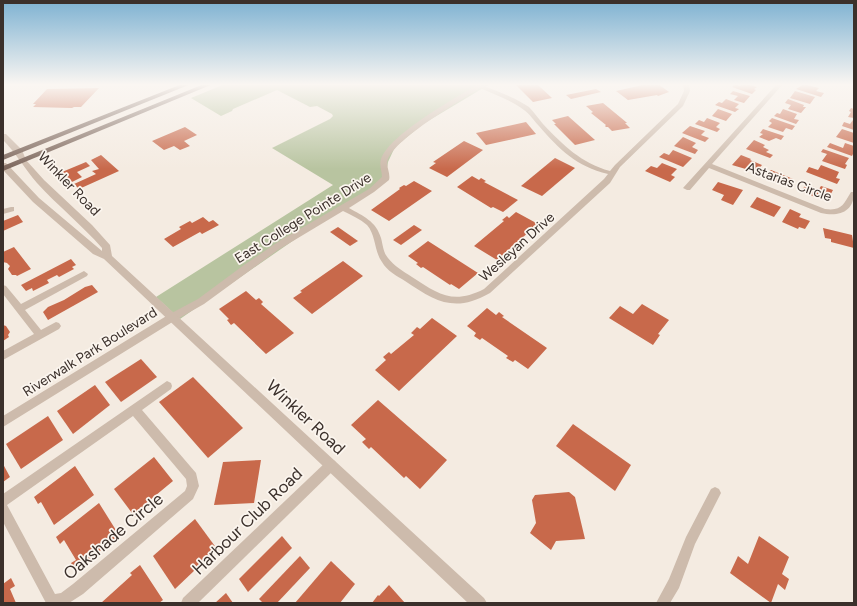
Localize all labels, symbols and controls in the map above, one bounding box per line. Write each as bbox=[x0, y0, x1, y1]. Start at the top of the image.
street label: Winkler Road bbox=[34, 148, 104, 220]
street label: Astarias Circle bbox=[744, 159, 834, 205]
street label: East College Pointe Drive bbox=[232, 169, 375, 267]
street label: Wesleyan Drive bbox=[476, 208, 558, 285]
street label: Riverwalk Park Boulevard bbox=[20, 304, 160, 400]
street label: Winkler Road bbox=[263, 376, 349, 458]
street label: Harbour Club Road bbox=[188, 463, 306, 579]
street label: Oakshade Circle bbox=[59, 489, 167, 583]

